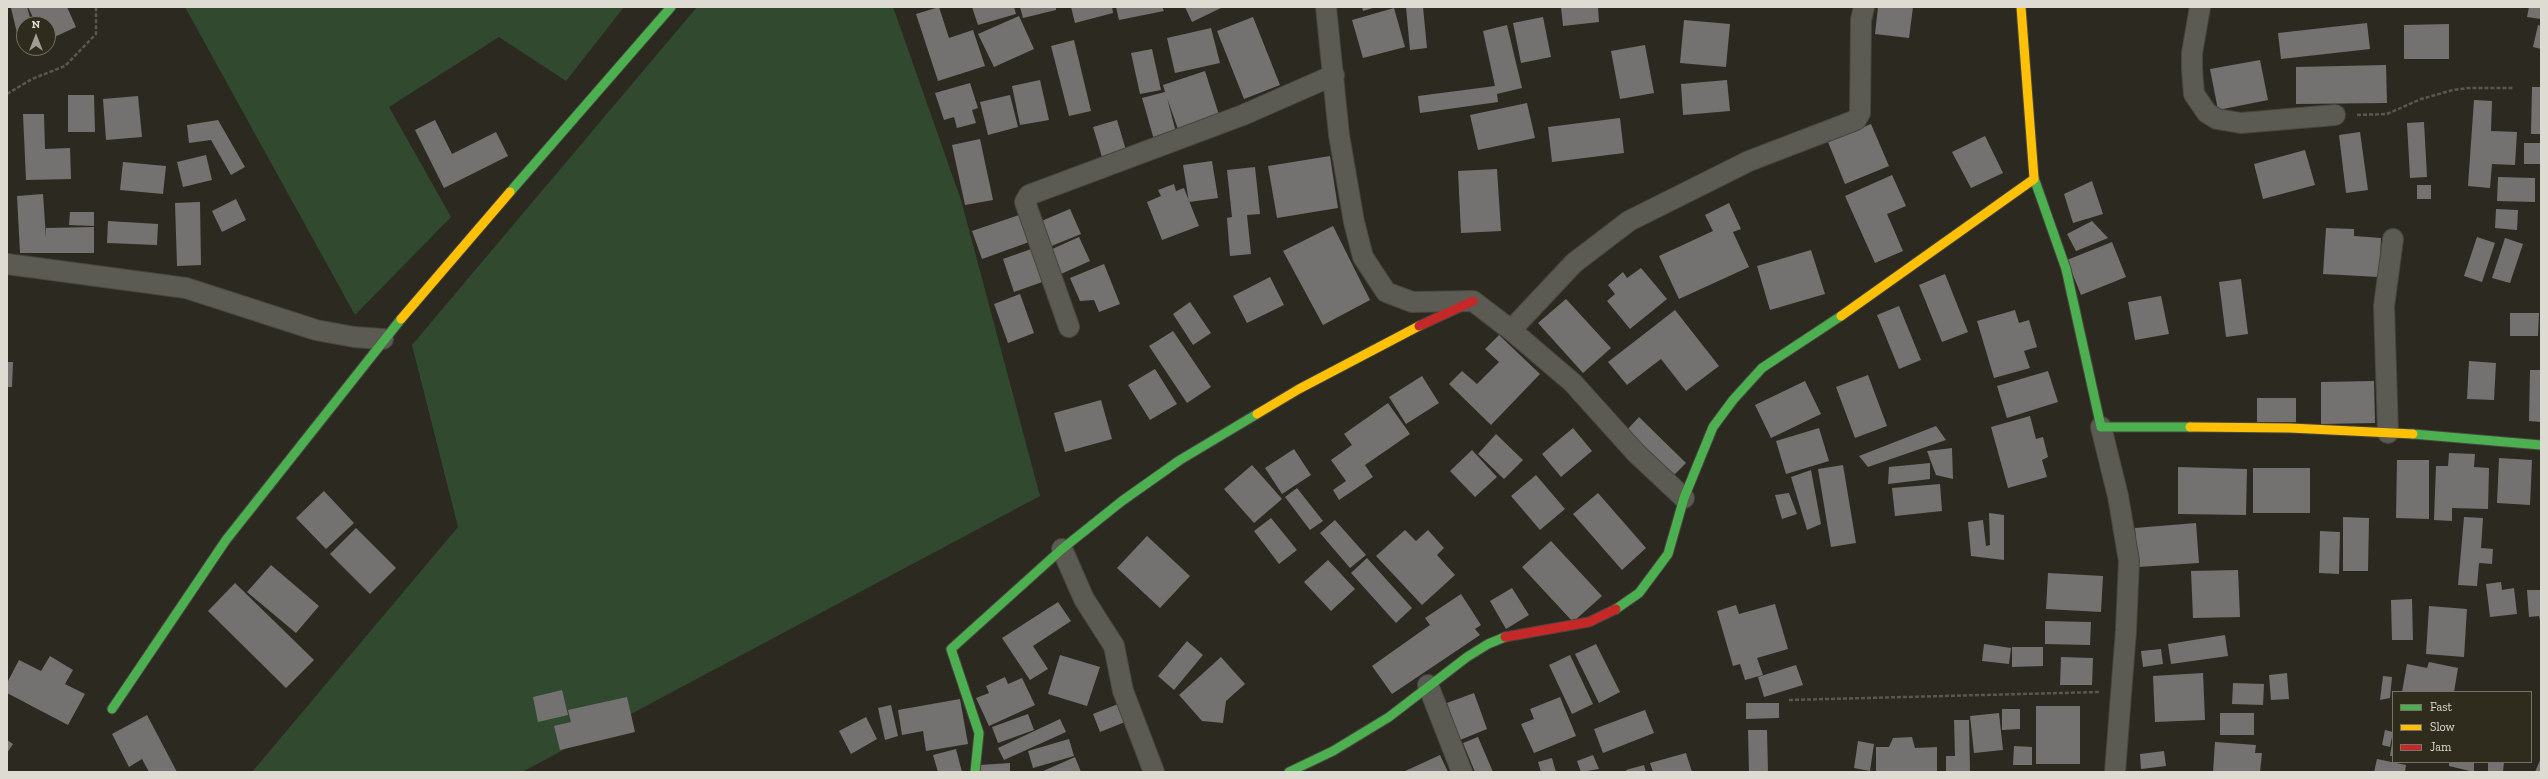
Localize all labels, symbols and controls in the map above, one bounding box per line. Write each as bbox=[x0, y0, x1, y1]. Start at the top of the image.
north arrow bbox=[16, 16, 56, 56]
text: N bbox=[32, 18, 40, 31]
legend bbox=[2392, 691, 2532, 763]
text: Fast bbox=[2430, 700, 2452, 714]
text: Slow bbox=[2430, 720, 2455, 734]
text: Jam bbox=[2430, 740, 2451, 754]

